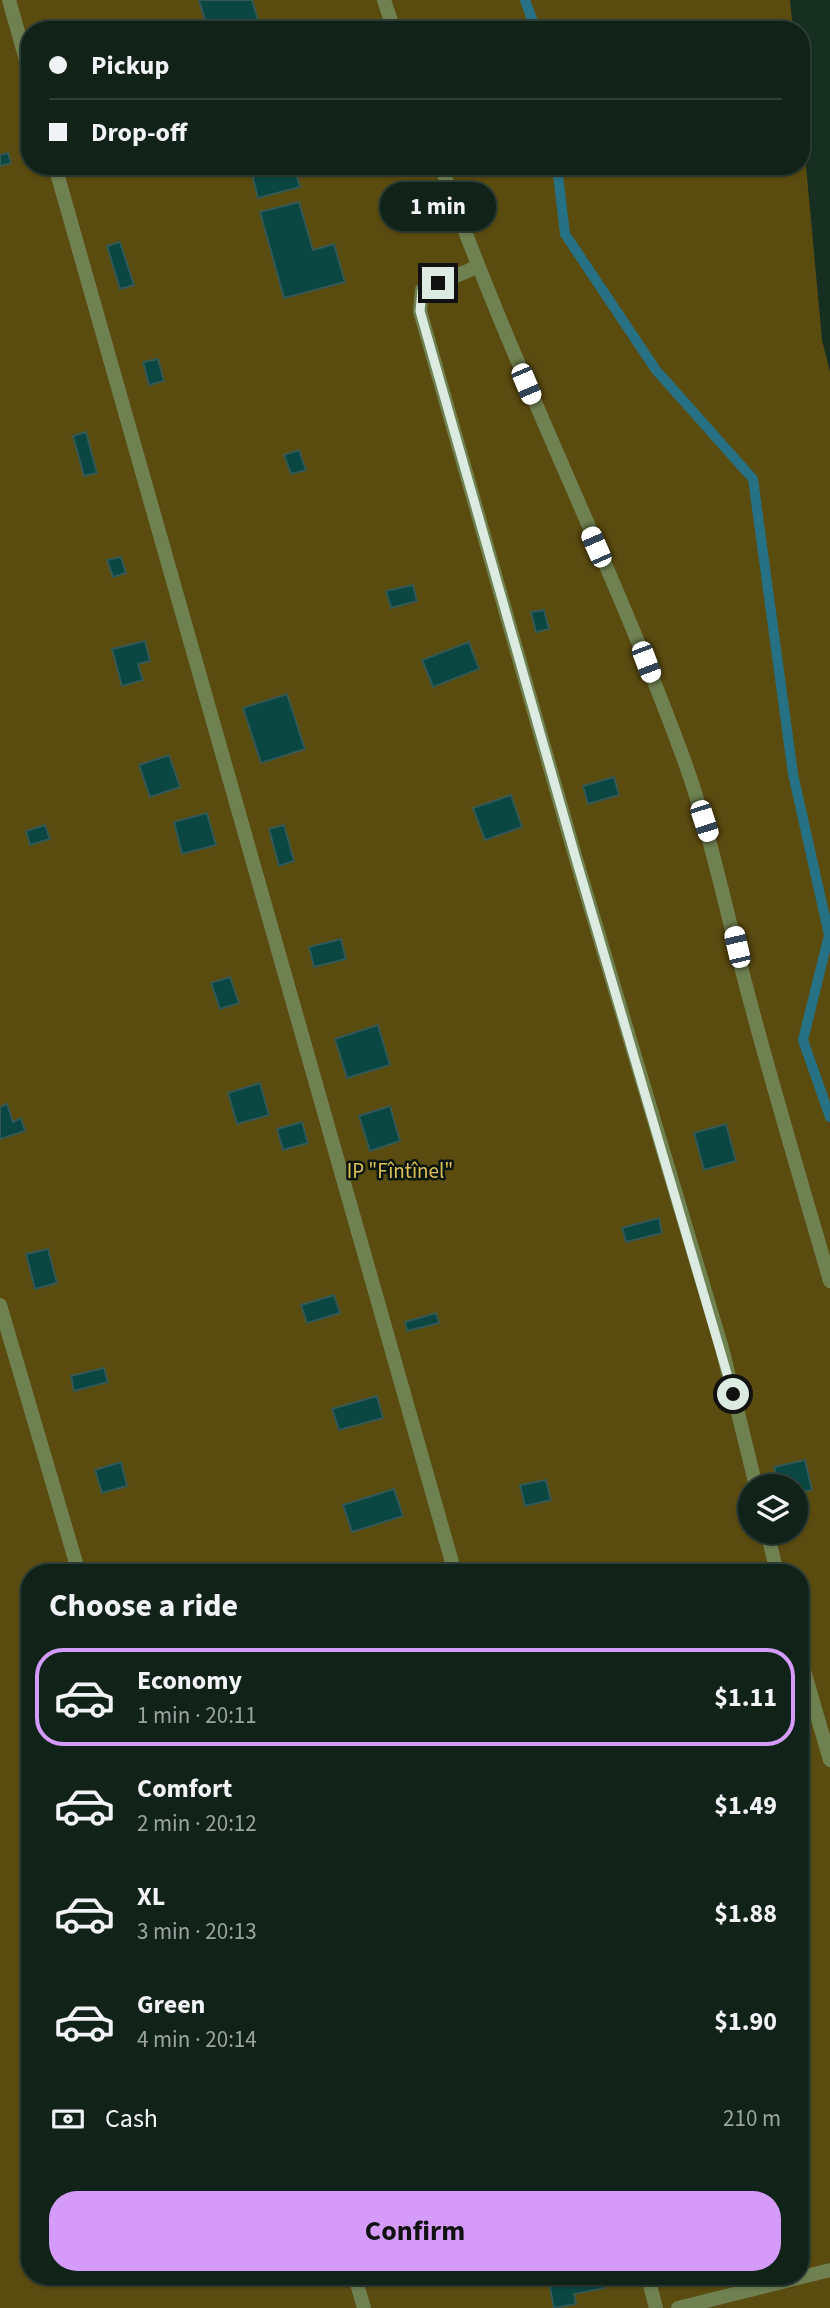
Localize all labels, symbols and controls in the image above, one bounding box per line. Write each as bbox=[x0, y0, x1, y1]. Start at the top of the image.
text: Pickup bbox=[91, 47, 169, 84]
text: Drop-off bbox=[91, 114, 187, 151]
callout: 1 min bbox=[380, 182, 496, 230]
text: 1 min bbox=[410, 190, 466, 223]
route end bbox=[422, 267, 454, 299]
car bbox=[509, 361, 544, 407]
car bbox=[578, 524, 615, 570]
car bbox=[629, 639, 664, 685]
car bbox=[688, 798, 721, 844]
car bbox=[723, 924, 752, 970]
park label: IP "Fîntînel" bbox=[347, 1156, 453, 1186]
route start bbox=[717, 1378, 749, 1410]
map controls bbox=[738, 1474, 808, 1544]
button: layers bbox=[738, 1474, 808, 1544]
text: Choose a ride bbox=[49, 1583, 238, 1629]
text: Economy bbox=[137, 1662, 242, 1699]
icon: car bbox=[53, 1666, 116, 1729]
text: $1.11 bbox=[714, 1679, 777, 1716]
text: 1 min · 20:11 bbox=[137, 1699, 257, 1732]
text: Comfort bbox=[137, 1770, 232, 1807]
icon: car bbox=[53, 1774, 116, 1837]
text: $1.49 bbox=[714, 1787, 777, 1824]
text: 2 min · 20:12 bbox=[137, 1807, 257, 1840]
text: XL bbox=[137, 1878, 165, 1915]
icon: car bbox=[53, 1882, 116, 1945]
text: $1.88 bbox=[714, 1895, 777, 1932]
text: 3 min · 20:13 bbox=[137, 1915, 257, 1948]
text: Green bbox=[137, 1986, 205, 2023]
icon: car bbox=[53, 1990, 116, 2053]
text: $1.90 bbox=[714, 2003, 777, 2040]
text: 4 min · 20:14 bbox=[137, 2023, 257, 2056]
icon: cash bbox=[49, 2100, 87, 2138]
text: Cash bbox=[105, 2100, 158, 2137]
text: 210 m bbox=[723, 2102, 781, 2135]
button: Confirm bbox=[49, 2191, 781, 2271]

